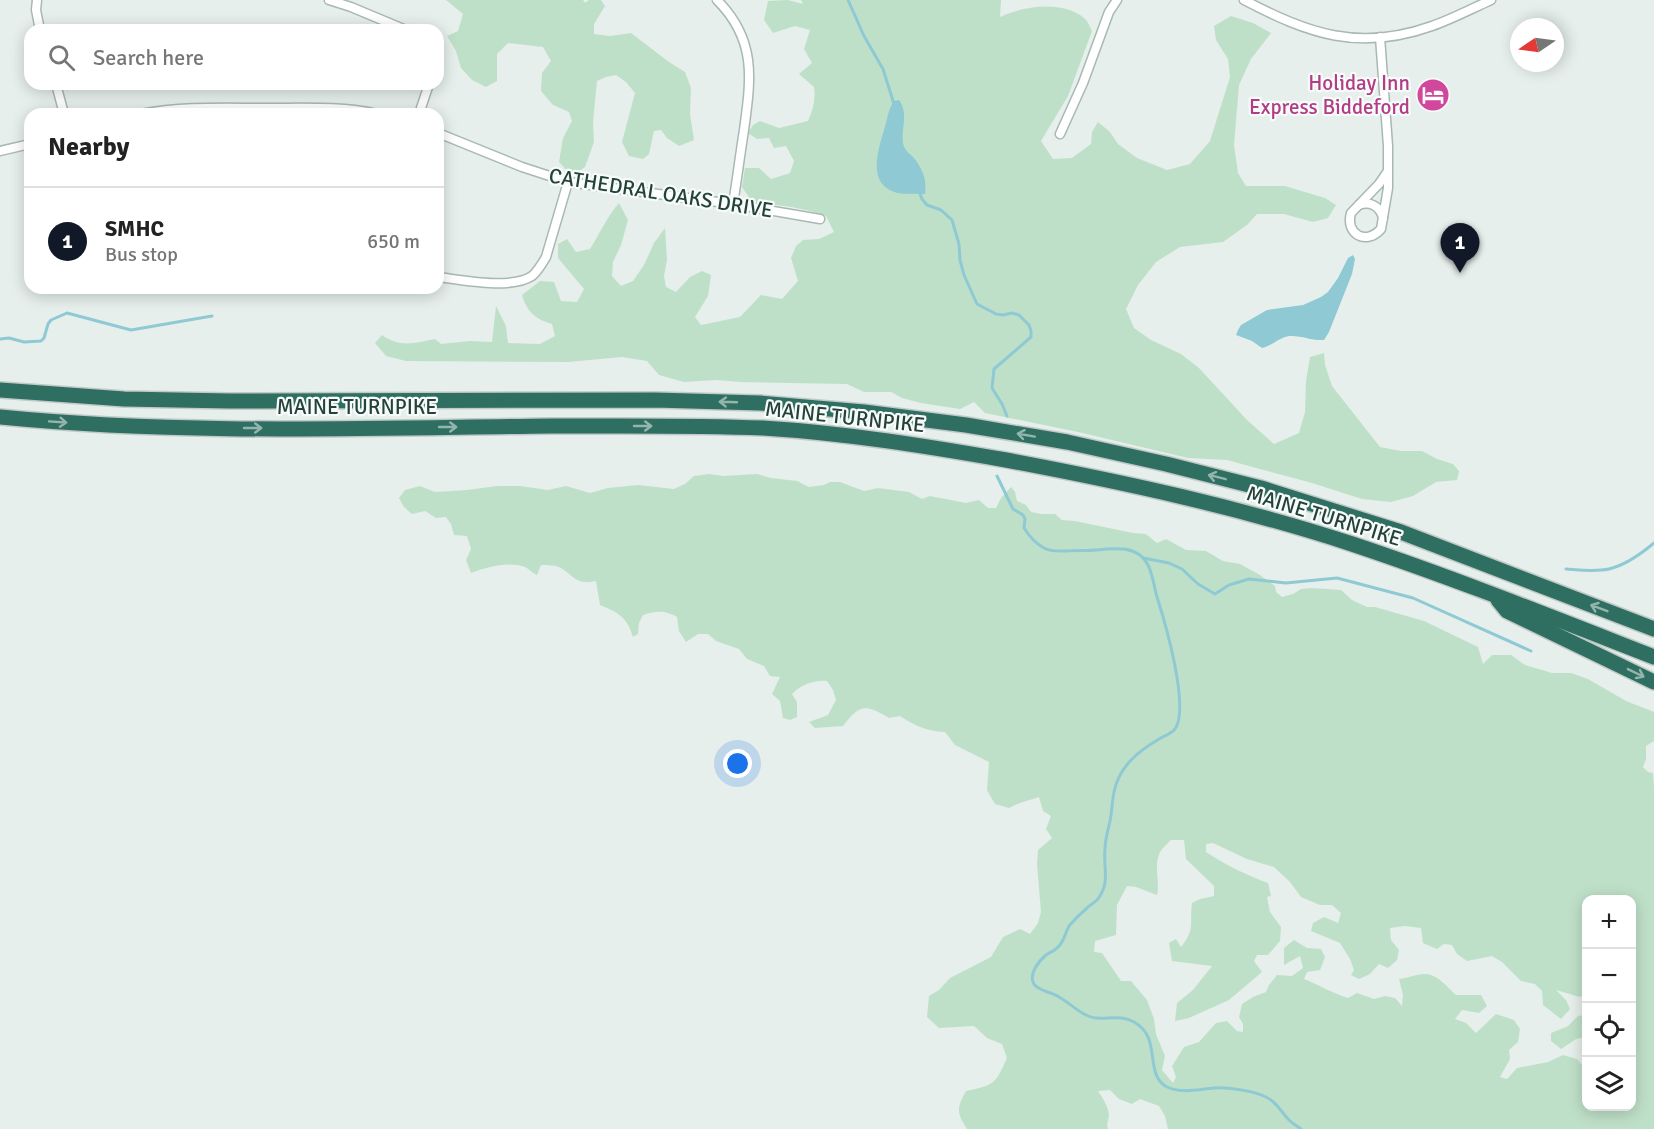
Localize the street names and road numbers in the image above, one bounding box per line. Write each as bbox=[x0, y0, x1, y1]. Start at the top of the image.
street label: CATHEDRAL OAKS DRIVE bbox=[547, 162, 775, 224]
street label: MAINE TURNPIKE bbox=[277, 394, 437, 420]
street label: MAINE TURNPIKE bbox=[764, 396, 926, 438]
street label: MAINE TURNPIKE bbox=[1243, 480, 1405, 552]

